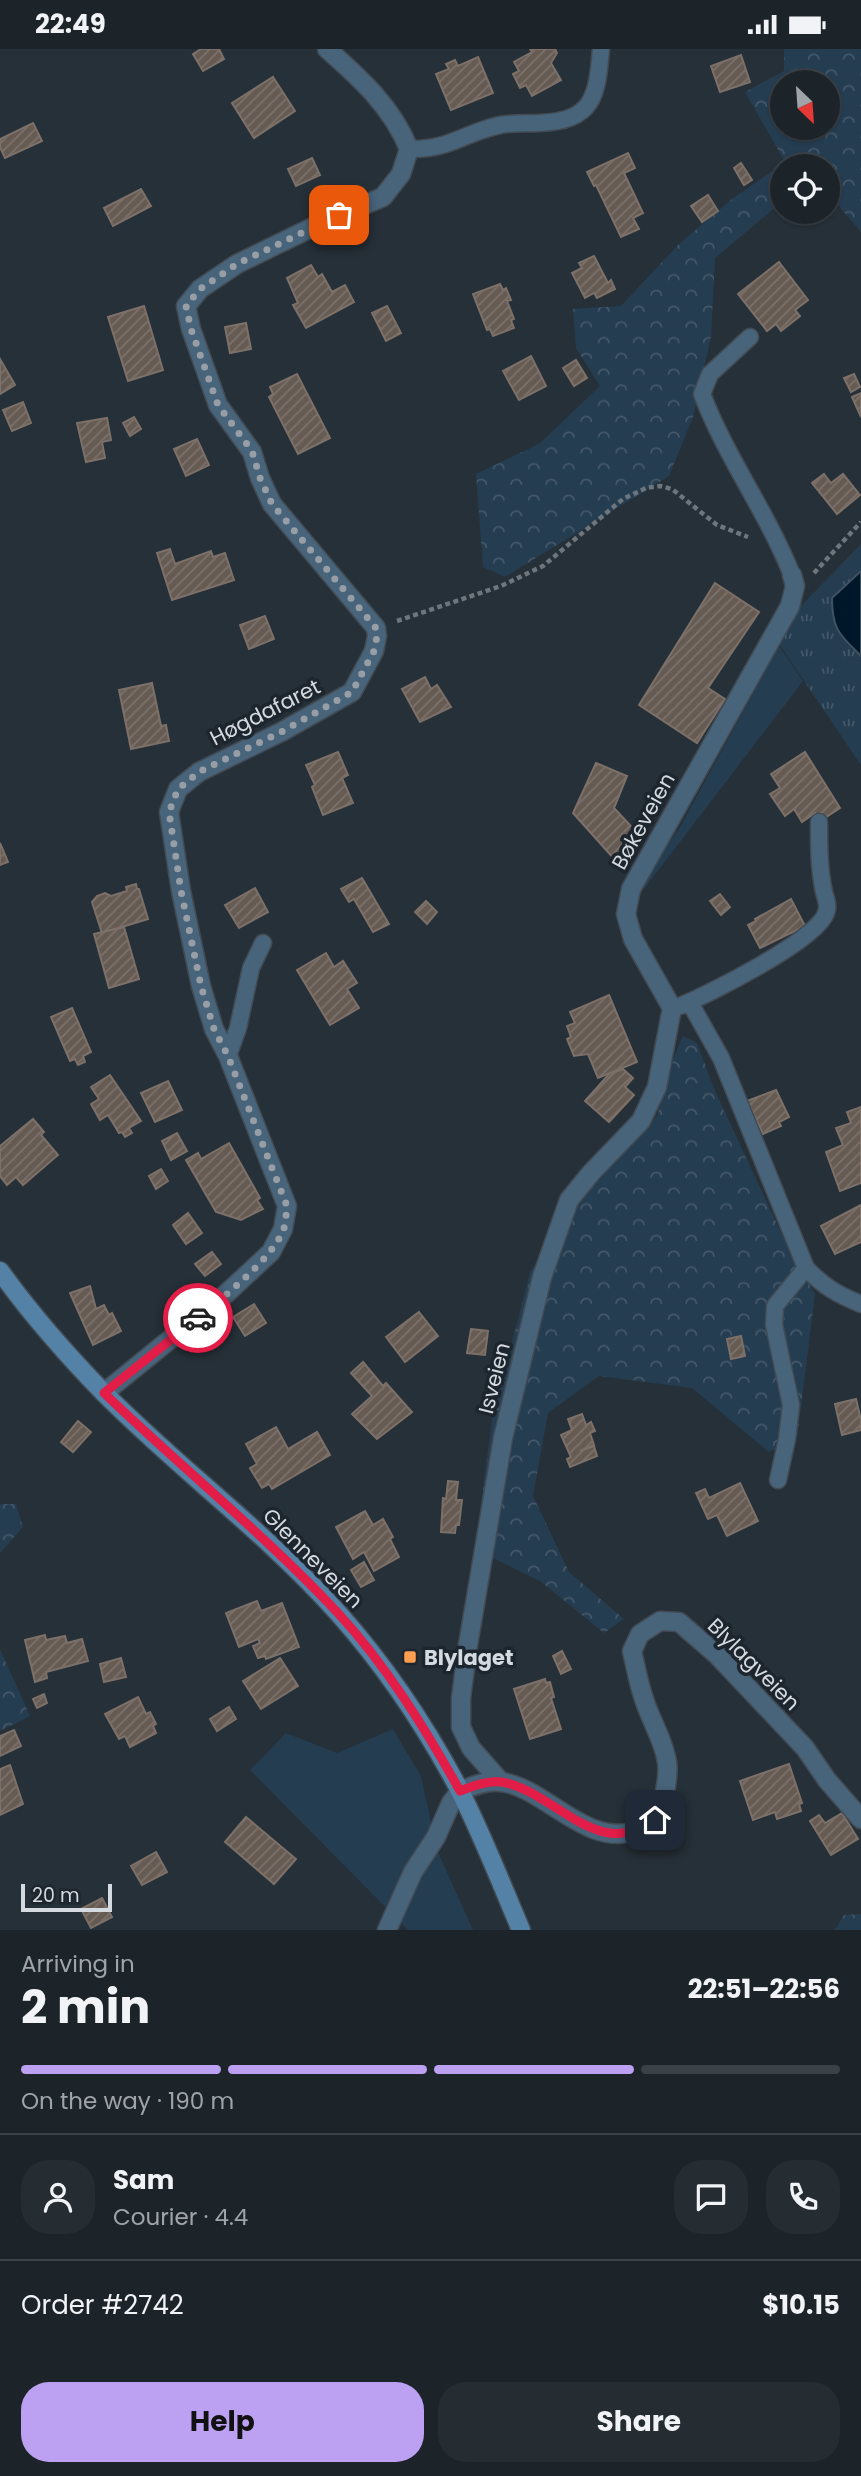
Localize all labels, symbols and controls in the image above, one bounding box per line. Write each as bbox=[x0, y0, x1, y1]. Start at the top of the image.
text: 22:49 bbox=[35, 6, 106, 42]
north arrow bbox=[770, 70, 840, 140]
map controls bbox=[770, 70, 840, 224]
button: locate bbox=[770, 154, 840, 224]
pin bbox=[309, 185, 369, 245]
icon: bag bbox=[320, 196, 358, 234]
street label: Høgdafaret bbox=[205, 672, 325, 752]
street label: Bøkeveien bbox=[604, 767, 682, 875]
courier bbox=[163, 1283, 233, 1353]
icon: car bbox=[179, 1299, 217, 1337]
street label: Isveien bbox=[471, 1339, 517, 1417]
street label: Glenneveien bbox=[256, 1501, 370, 1615]
street label: Blylagveien bbox=[701, 1611, 807, 1717]
place label: Blylaget bbox=[424, 1643, 513, 1672]
marker: Blylaget bbox=[402, 1649, 418, 1665]
pin bbox=[625, 1790, 685, 1850]
icon: home bbox=[636, 1801, 674, 1839]
scale bar bbox=[21, 1881, 112, 1913]
text: 20 m bbox=[32, 1882, 80, 1909]
text: Arriving in bbox=[21, 1948, 135, 1980]
text: 22:51–22:56 bbox=[688, 1971, 840, 2007]
text: 2 min bbox=[21, 1975, 150, 2039]
text: On the way · 190 m bbox=[21, 2085, 234, 2117]
button: person bbox=[21, 2160, 95, 2234]
button: chat bbox=[674, 2160, 748, 2234]
button: phone bbox=[766, 2160, 840, 2234]
text: Sam bbox=[113, 2162, 174, 2198]
text: Courier · 4.4 bbox=[113, 2201, 248, 2233]
text: Order #2742 bbox=[21, 2287, 184, 2323]
text: $10.15 bbox=[762, 2287, 840, 2323]
button: Help bbox=[21, 2382, 424, 2462]
button: Share bbox=[438, 2382, 840, 2462]

